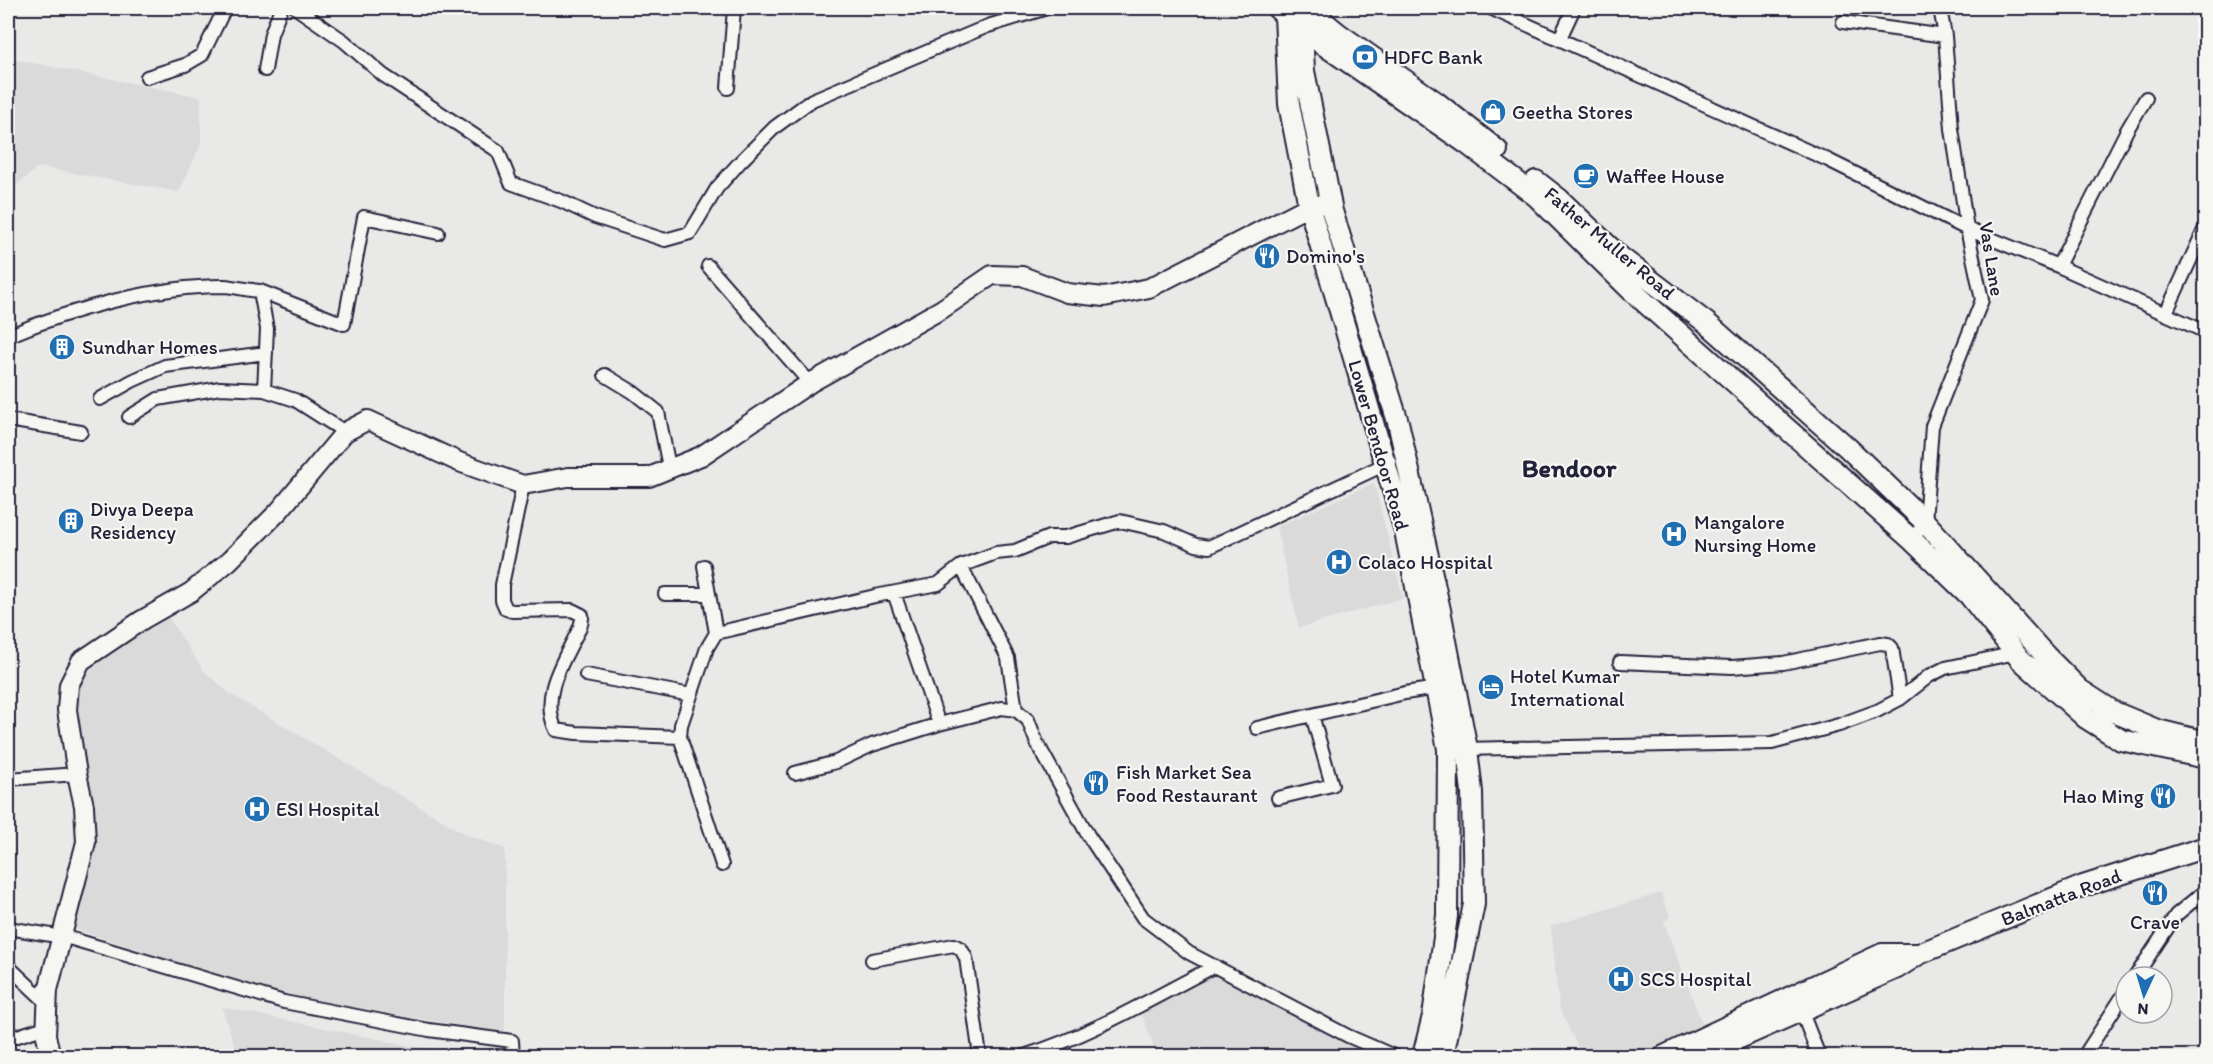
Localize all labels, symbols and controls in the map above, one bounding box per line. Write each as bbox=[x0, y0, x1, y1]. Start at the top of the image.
bank icon: HDFC Bank bbox=[1350, 42, 1380, 72]
place label: HDFC Bank bbox=[1384, 45, 1483, 69]
shop icon: Geetha Stores bbox=[1478, 97, 1508, 127]
place label: Geetha Stores bbox=[1512, 100, 1633, 124]
cafe icon: Waffee House bbox=[1571, 161, 1601, 191]
place label: Waffee House bbox=[1606, 164, 1725, 188]
street label: Father Muller Road bbox=[1540, 181, 1680, 305]
street label: Vas Lane bbox=[1974, 220, 2010, 298]
restaurant icon: Domino's bbox=[1252, 241, 1282, 271]
place label: Domino's bbox=[1286, 244, 1365, 268]
building icon: Sundhar Homes bbox=[47, 332, 77, 362]
place label: Sundhar Homes bbox=[82, 335, 218, 359]
street label: Lower Bendoor Road bbox=[1343, 357, 1415, 533]
district label: Bendoor bbox=[1522, 452, 1617, 484]
place label: Divya Deepa Residency bbox=[90, 497, 194, 544]
building icon: Divya Deepa Residency bbox=[56, 506, 86, 536]
place label: Mangalore Nursing Home bbox=[1694, 510, 1816, 557]
hospital icon: Mangalore Nursing Home bbox=[1659, 519, 1689, 549]
hospital icon: Colaco Hospital bbox=[1324, 547, 1354, 577]
place label: Colaco Hospital bbox=[1358, 550, 1493, 574]
place label: Hotel Kumar International bbox=[1510, 664, 1625, 711]
hotel icon: Hotel Kumar International bbox=[1476, 672, 1506, 702]
place label: Fish Market Sea Food Restaurant bbox=[1116, 760, 1258, 807]
restaurant icon: Fish Market Sea Food Restaurant bbox=[1081, 768, 1111, 798]
restaurant icon: Hao Ming bbox=[2148, 781, 2178, 811]
place label: Hao Ming bbox=[2062, 784, 2145, 808]
hospital icon: ESI Hospital bbox=[242, 794, 272, 824]
place label: ESI Hospital bbox=[276, 797, 380, 821]
street label: Balmatta Road bbox=[1997, 863, 2125, 931]
restaurant icon: Crave bbox=[2140, 878, 2170, 908]
place label: Crave bbox=[2130, 910, 2180, 934]
hospital icon: SCS Hospital bbox=[1606, 964, 1636, 994]
north arrow bbox=[2114, 965, 2174, 1025]
place label: SCS Hospital bbox=[1640, 967, 1752, 991]
text: N bbox=[2137, 1000, 2149, 1019]

